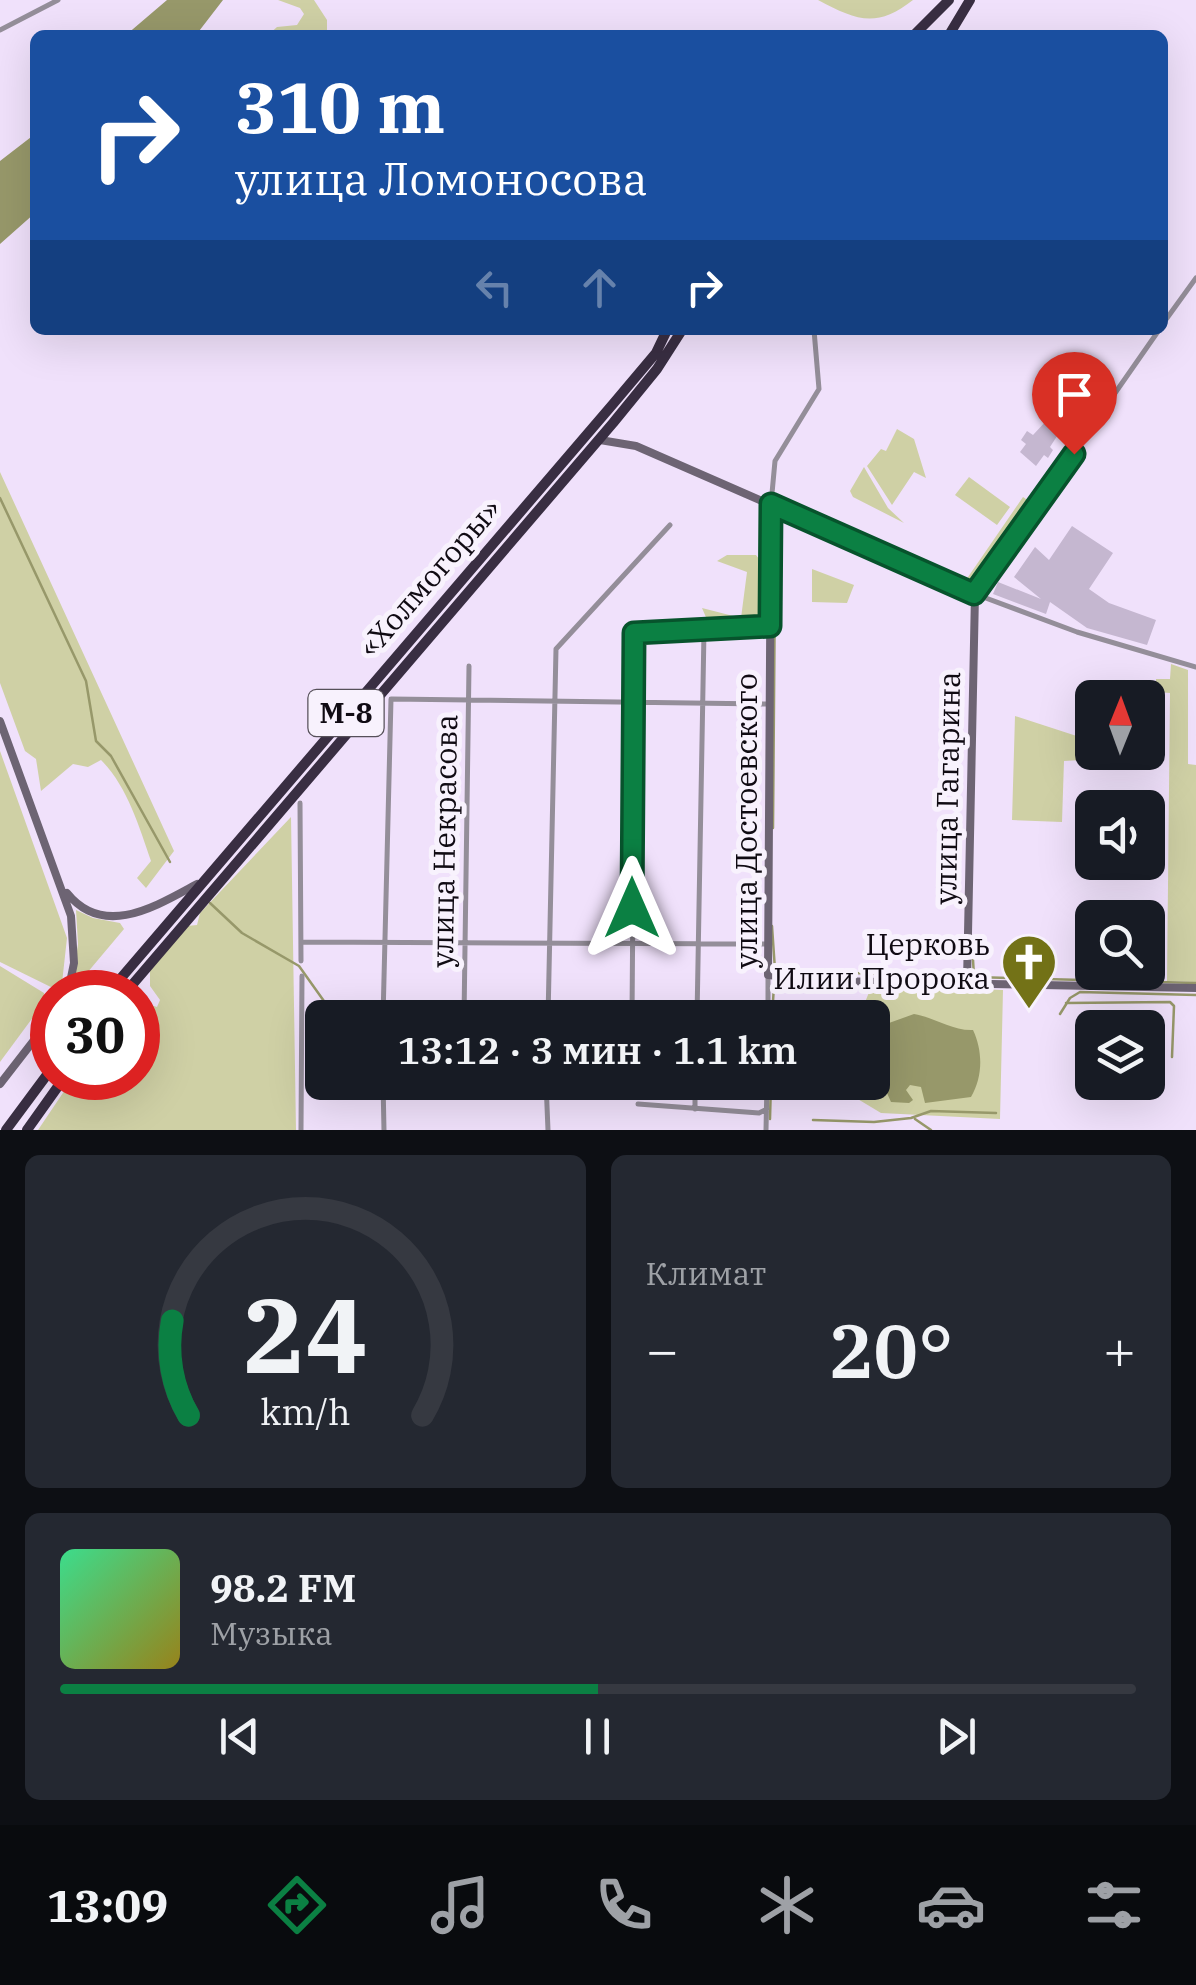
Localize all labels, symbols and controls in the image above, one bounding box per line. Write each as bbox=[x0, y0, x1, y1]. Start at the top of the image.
text: 310 m bbox=[235, 61, 445, 152]
icon: right bbox=[70, 70, 200, 200]
text: улица Ломоносова bbox=[235, 149, 647, 207]
icon: left bbox=[467, 260, 522, 315]
icon: ahead bbox=[572, 260, 627, 315]
icon: right bbox=[677, 260, 732, 315]
pin bbox=[1032, 352, 1117, 455]
icon: arrive bbox=[1047, 367, 1102, 422]
street label: «Холмогоры» bbox=[349, 490, 509, 665]
street label: улица Гагарина bbox=[925, 671, 968, 905]
street label: улица Достоевского bbox=[726, 673, 765, 969]
north arrow bbox=[1075, 680, 1165, 770]
map controls bbox=[1075, 680, 1165, 1100]
road number: М-8 bbox=[308, 690, 384, 736]
street label: улица Некрасова bbox=[422, 714, 465, 968]
button: sound bbox=[1075, 790, 1165, 880]
position arrow bbox=[580, 856, 684, 960]
button: search bbox=[1075, 900, 1165, 990]
place label: Церковь Илии Пророка bbox=[773, 924, 990, 997]
church icon: Церковь Илии Пророка bbox=[999, 932, 1059, 1011]
speed limit sign: 30 bbox=[30, 970, 160, 1100]
button: layers bbox=[1075, 1010, 1165, 1100]
text: 13:12 · 3 мин · 1.1 km bbox=[397, 1025, 798, 1074]
text: Климат bbox=[646, 1252, 766, 1294]
text: 24 bbox=[243, 1266, 368, 1402]
text: 20° bbox=[828, 1301, 953, 1399]
text: − bbox=[646, 1314, 679, 1385]
text: + bbox=[1103, 1314, 1136, 1385]
text: km/h bbox=[260, 1388, 350, 1435]
text: 98.2 FM bbox=[210, 1563, 356, 1612]
text: Музыка bbox=[210, 1612, 333, 1654]
icon: previous bbox=[212, 1709, 267, 1764]
icon: pause bbox=[570, 1709, 625, 1764]
icon: next bbox=[929, 1709, 984, 1764]
icon: directions bbox=[262, 1870, 332, 1940]
icon: music bbox=[425, 1870, 495, 1940]
icon: phone bbox=[589, 1870, 659, 1940]
icon: climate bbox=[752, 1870, 822, 1940]
icon: car bbox=[916, 1870, 986, 1940]
icon: filters bbox=[1079, 1870, 1149, 1940]
text: 13:09 bbox=[47, 1876, 168, 1934]

